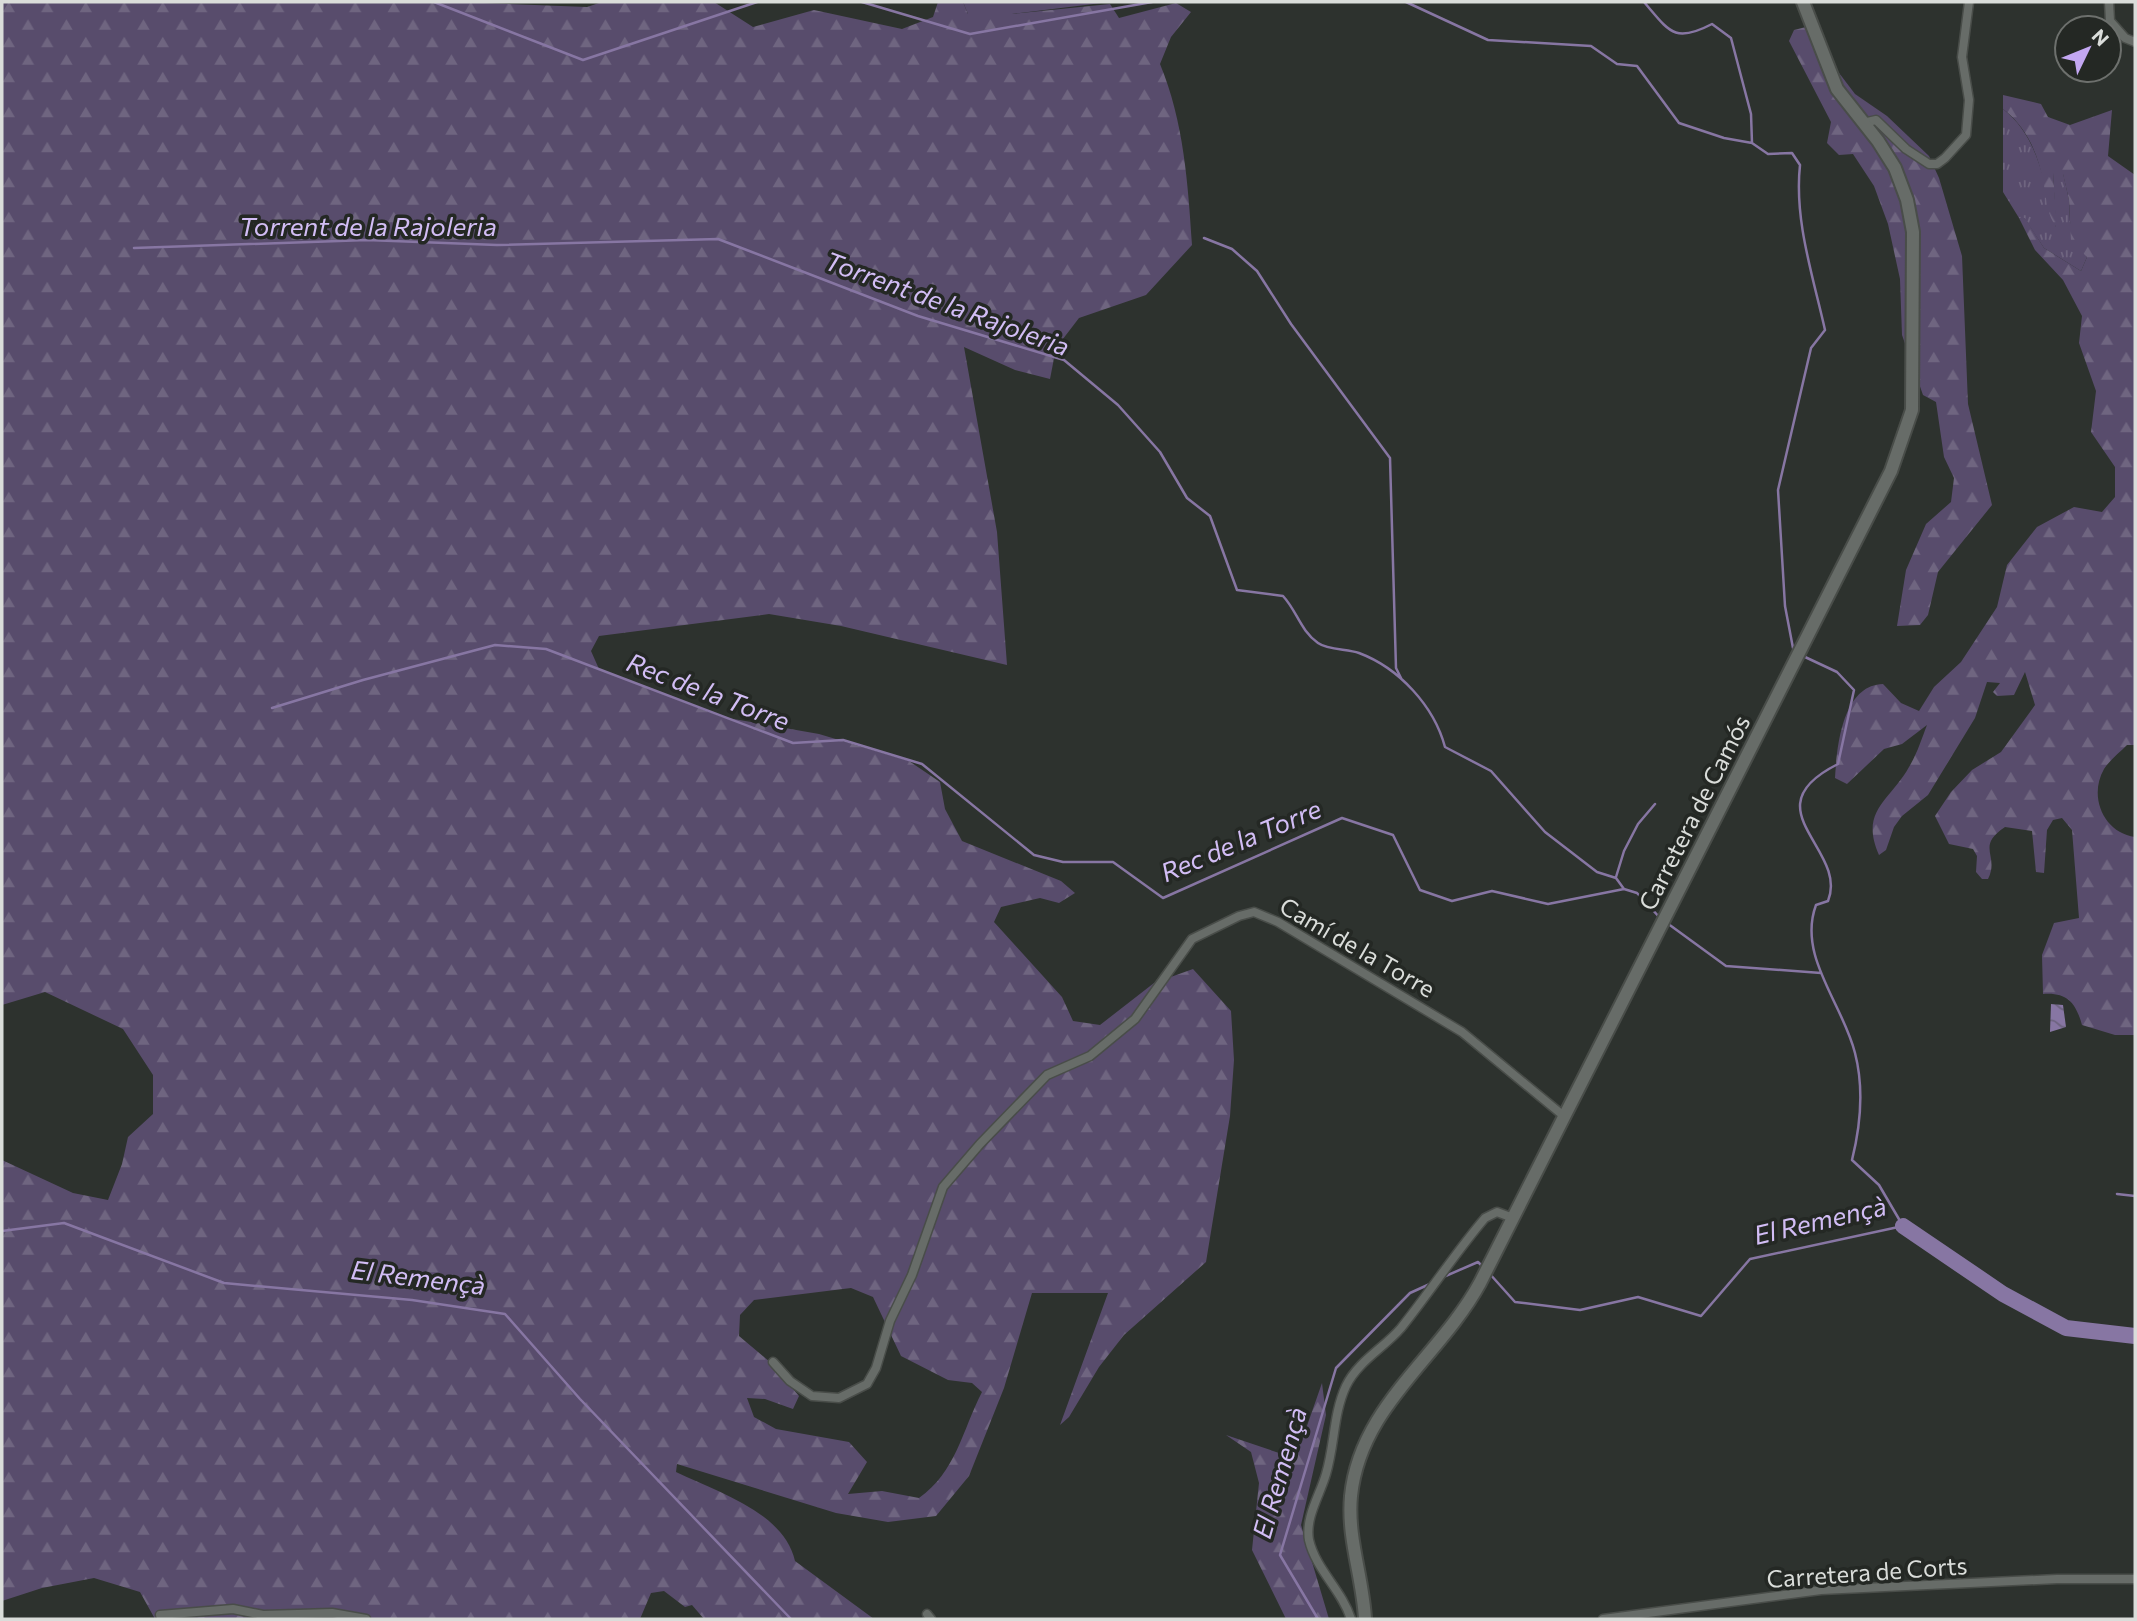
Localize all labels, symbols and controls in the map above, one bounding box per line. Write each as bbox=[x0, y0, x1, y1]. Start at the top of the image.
north arrow bbox=[2053, 14, 2123, 84]
text: N bbox=[2088, 24, 2114, 50]
water label: Torrent de la Rajoleria bbox=[239, 210, 497, 241]
water label: Torrent de la Rajoleria bbox=[821, 244, 1074, 361]
water label: Rec de la Torre bbox=[623, 645, 794, 736]
street label: Carretera de Camós bbox=[1632, 710, 1755, 915]
water label: Rec de la Torre bbox=[1156, 792, 1326, 887]
street label: Camí de la Torre bbox=[1275, 891, 1440, 1003]
water label: El Remençà bbox=[1750, 1189, 1889, 1250]
water label: El Remençà bbox=[349, 1253, 487, 1300]
water label: El Remençà bbox=[1245, 1403, 1312, 1542]
street label: Carretera de Corts bbox=[1765, 1550, 1968, 1593]

